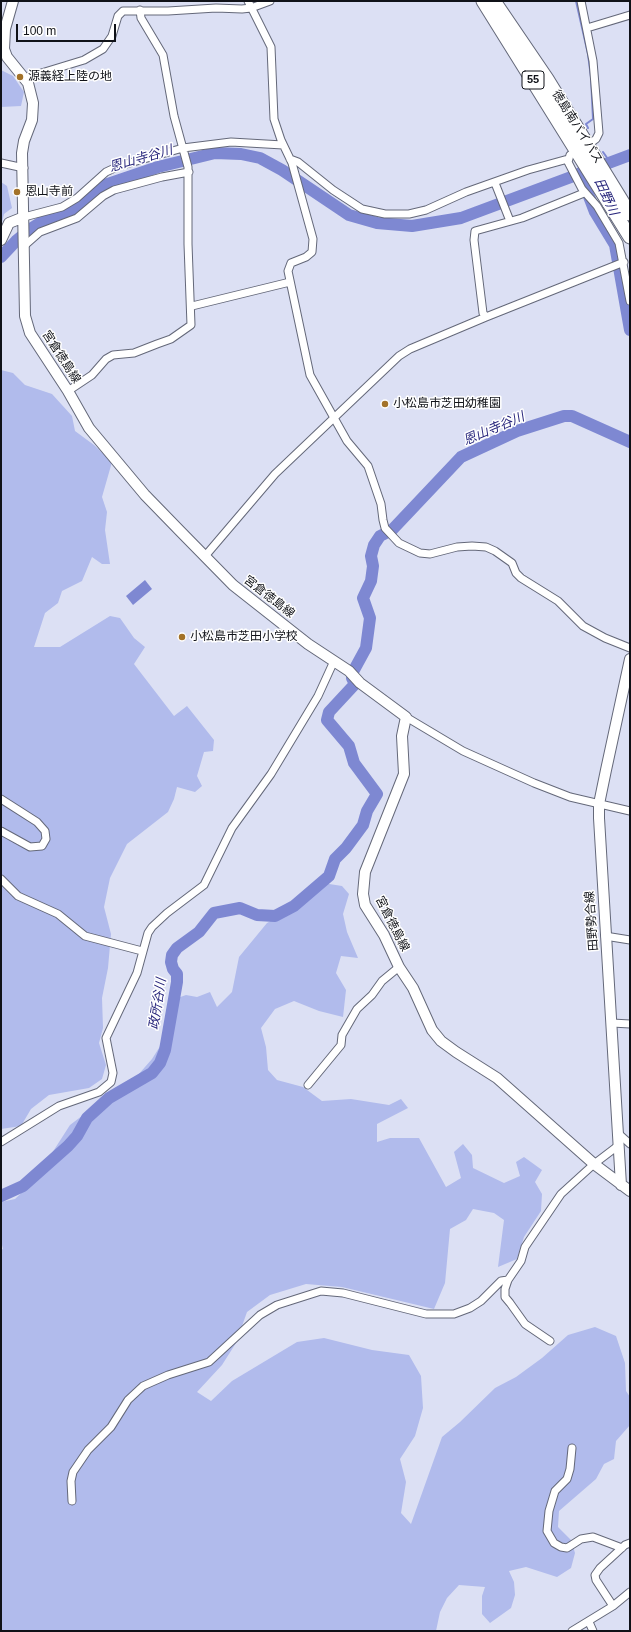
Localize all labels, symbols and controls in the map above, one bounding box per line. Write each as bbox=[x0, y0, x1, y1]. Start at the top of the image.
scale bar bbox=[18, 16, 118, 42]
text: 100 m bbox=[23, 24, 56, 38]
place label: 源義経上陸の地 bbox=[28, 70, 112, 84]
road number: 55 bbox=[522, 71, 544, 89]
marker: 源義経上陸の地 bbox=[15, 72, 25, 82]
street label: 徳島南バイパス bbox=[549, 88, 605, 166]
water label: 恩山寺谷川 bbox=[108, 143, 174, 175]
water label: 田野川 bbox=[591, 176, 621, 218]
place label: 恩山寺前 bbox=[25, 185, 73, 199]
marker: 恩山寺前 bbox=[12, 187, 22, 197]
street label: 宮倉徳島線 bbox=[39, 328, 83, 386]
place label: 小松島市芝田幼稚園 bbox=[393, 397, 501, 411]
marker: 小松島市芝田幼稚園 bbox=[380, 399, 390, 409]
water label: 恩山寺谷川 bbox=[461, 409, 527, 449]
street label: 宮倉徳島線 bbox=[241, 573, 297, 621]
place label: 小松島市芝田小学校 bbox=[190, 630, 298, 644]
marker: 小松島市芝田小学校 bbox=[177, 632, 187, 642]
street label: 田野勢合線 bbox=[583, 891, 601, 951]
street label: 宮倉徳島線 bbox=[372, 894, 412, 954]
water label: 政所谷川 bbox=[146, 977, 170, 1031]

